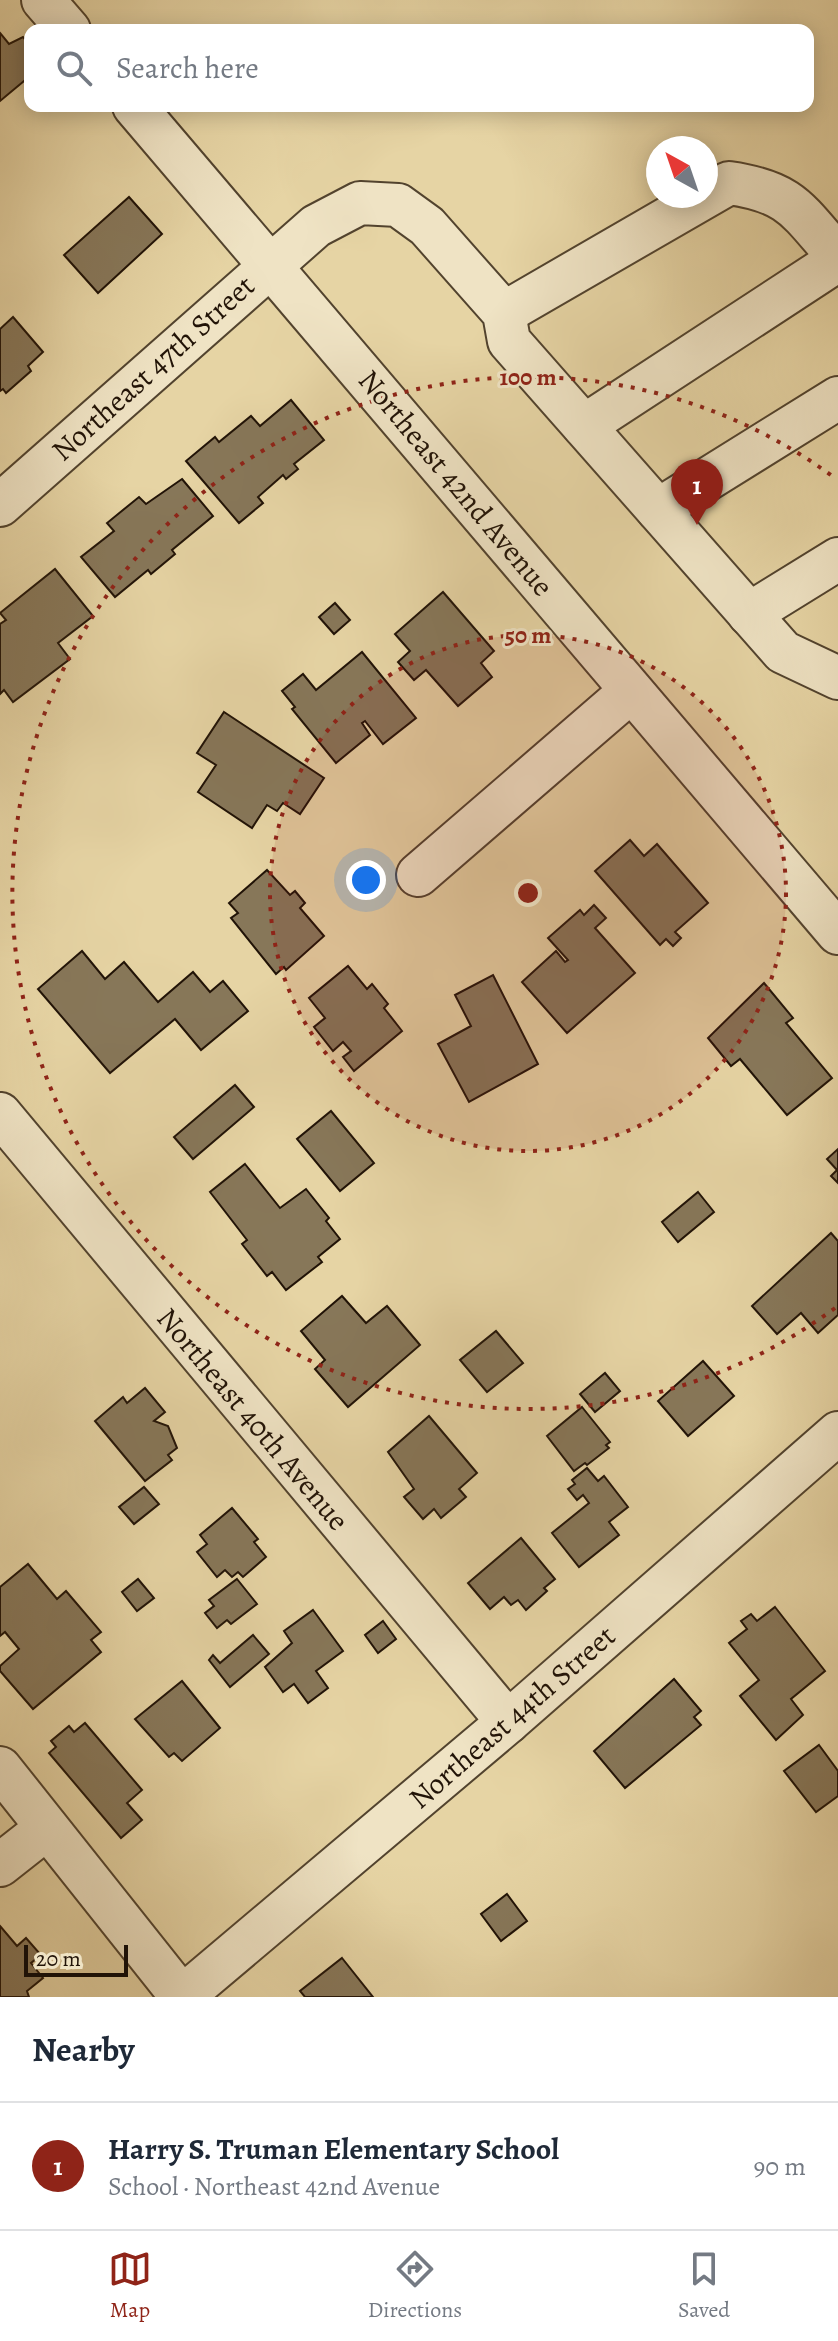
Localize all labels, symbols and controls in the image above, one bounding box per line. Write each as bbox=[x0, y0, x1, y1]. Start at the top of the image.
search box bbox=[24, 24, 814, 112]
icon: search bbox=[52, 46, 96, 90]
text: Search here bbox=[116, 48, 259, 88]
north arrow bbox=[646, 136, 718, 208]
street label: Northeast 47th Street bbox=[43, 266, 263, 470]
street label: Northeast 42nd Avenue bbox=[349, 361, 563, 605]
text: 100 m bbox=[499, 361, 557, 393]
pin: 1 bbox=[671, 459, 723, 525]
text: 50 m bbox=[505, 619, 551, 651]
your location bbox=[346, 860, 386, 900]
centre of rings bbox=[514, 879, 542, 907]
street label: Northeast 40th Avenue bbox=[148, 1299, 358, 1539]
street label: Northeast 44th Street bbox=[400, 1616, 624, 1818]
scale bar bbox=[24, 1941, 128, 1977]
text: 20 m bbox=[36, 1944, 81, 1974]
text: Nearby bbox=[32, 2026, 135, 2073]
text: Harry S. Truman Elementary School bbox=[108, 2129, 559, 2169]
text: 1 bbox=[53, 2149, 63, 2184]
text: 90 m bbox=[754, 2149, 806, 2184]
text: School · Northeast 42nd Avenue bbox=[108, 2169, 440, 2204]
tab: Map bbox=[108, 2247, 152, 2325]
tab: Directions bbox=[368, 2247, 462, 2325]
tab: Saved bbox=[678, 2247, 730, 2325]

